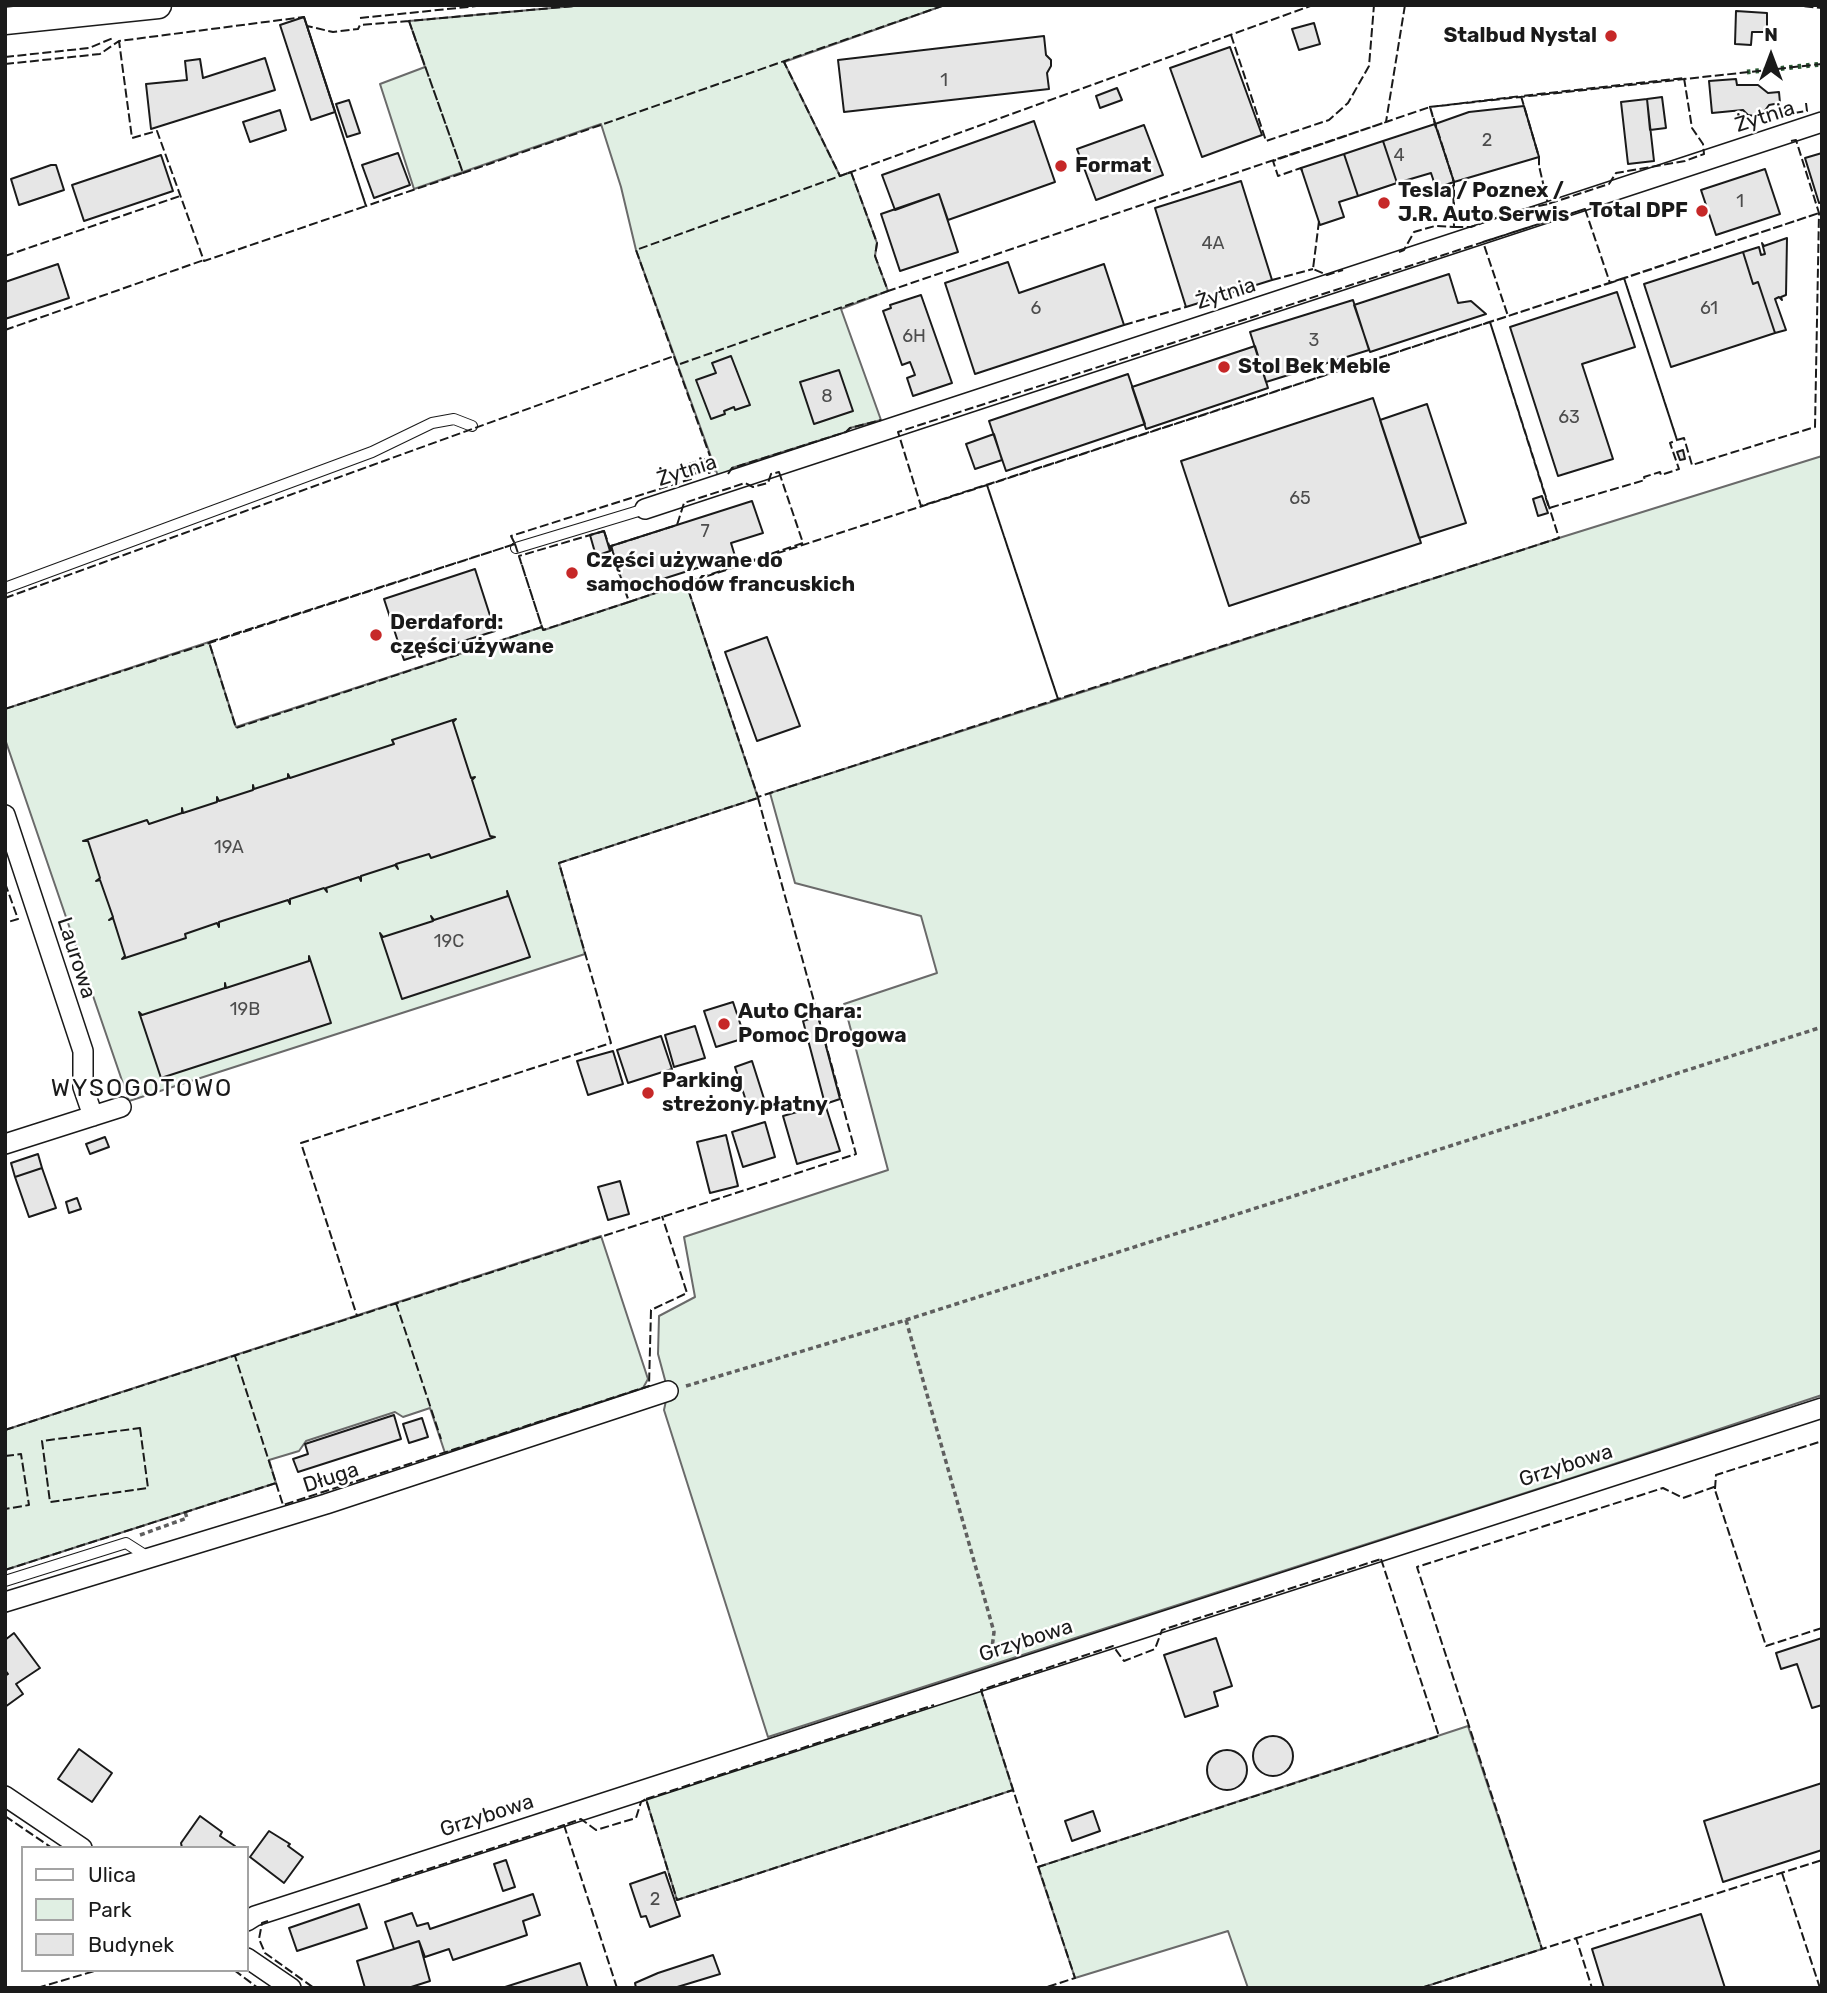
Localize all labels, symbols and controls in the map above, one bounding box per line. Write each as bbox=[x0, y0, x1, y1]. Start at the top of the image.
north arrow bbox=[1736, 21, 1806, 91]
place label: Stalbud Nystal bbox=[1443, 23, 1597, 49]
text: N bbox=[1764, 23, 1778, 46]
marker: Stalbud Nystal bbox=[1603, 28, 1619, 44]
house number: 1 bbox=[940, 70, 948, 92]
street label: Żytnia bbox=[1732, 96, 1798, 138]
house number: 2 bbox=[1482, 130, 1492, 152]
house number: 4 bbox=[1393, 145, 1405, 167]
place label: Format bbox=[1075, 153, 1151, 179]
marker: Format bbox=[1053, 158, 1069, 174]
place label: Tesla / Poznex / J.R. Auto Serwis bbox=[1398, 178, 1569, 228]
house number: 1 bbox=[1736, 191, 1744, 213]
marker: Tesla / Poznex / J.R. Auto Serwis bbox=[1376, 195, 1392, 211]
place label: Total DPF bbox=[1589, 198, 1688, 224]
marker: Total DPF bbox=[1694, 203, 1710, 219]
house number: 4A bbox=[1201, 233, 1225, 255]
street label: Żytnia bbox=[1193, 273, 1259, 315]
house number: 6 bbox=[1031, 298, 1041, 320]
house number: 61 bbox=[1700, 298, 1718, 320]
house number: 6H bbox=[902, 326, 926, 348]
house number: 3 bbox=[1309, 330, 1319, 352]
place label: Stol Bek Meble bbox=[1238, 354, 1391, 380]
marker: Stol Bek Meble bbox=[1216, 359, 1232, 375]
house number: 8 bbox=[821, 386, 833, 408]
house number: 63 bbox=[1558, 407, 1580, 429]
street label: Żytnia bbox=[654, 450, 720, 492]
house number: 65 bbox=[1289, 488, 1311, 510]
house number: 7 bbox=[700, 521, 710, 543]
place label: Części używane do samochodów francuskich bbox=[586, 548, 855, 598]
marker: Części używane do samochodów francuskich bbox=[564, 565, 580, 581]
place label: Derdaford: części używane bbox=[390, 610, 554, 660]
marker: Derdaford: części używane bbox=[368, 627, 384, 643]
house number: 19A bbox=[214, 837, 244, 859]
street label: Laurowa bbox=[51, 914, 101, 1002]
house number: 19C bbox=[434, 931, 464, 953]
house number: 19B bbox=[230, 999, 260, 1021]
place label: Auto Chara: Pomoc Drogowa bbox=[738, 999, 907, 1049]
marker: Auto Chara: Pomoc Drogowa bbox=[716, 1016, 732, 1032]
place label: Parking streżony płatny bbox=[662, 1068, 828, 1118]
district label: WYSOGOTOWO bbox=[52, 1075, 232, 1103]
marker: Parking streżony płatny bbox=[640, 1085, 656, 1101]
street label: Grzybowa bbox=[1516, 1439, 1616, 1493]
street label: Długa bbox=[300, 1457, 362, 1499]
street label: Grzybowa bbox=[976, 1614, 1076, 1668]
street label: Grzybowa bbox=[437, 1789, 537, 1843]
legend bbox=[21, 1846, 248, 1972]
text: Ulica bbox=[88, 1862, 136, 1887]
house number: 2 bbox=[650, 1889, 660, 1911]
text: Park bbox=[88, 1897, 132, 1922]
text: Budynek bbox=[88, 1932, 174, 1957]

